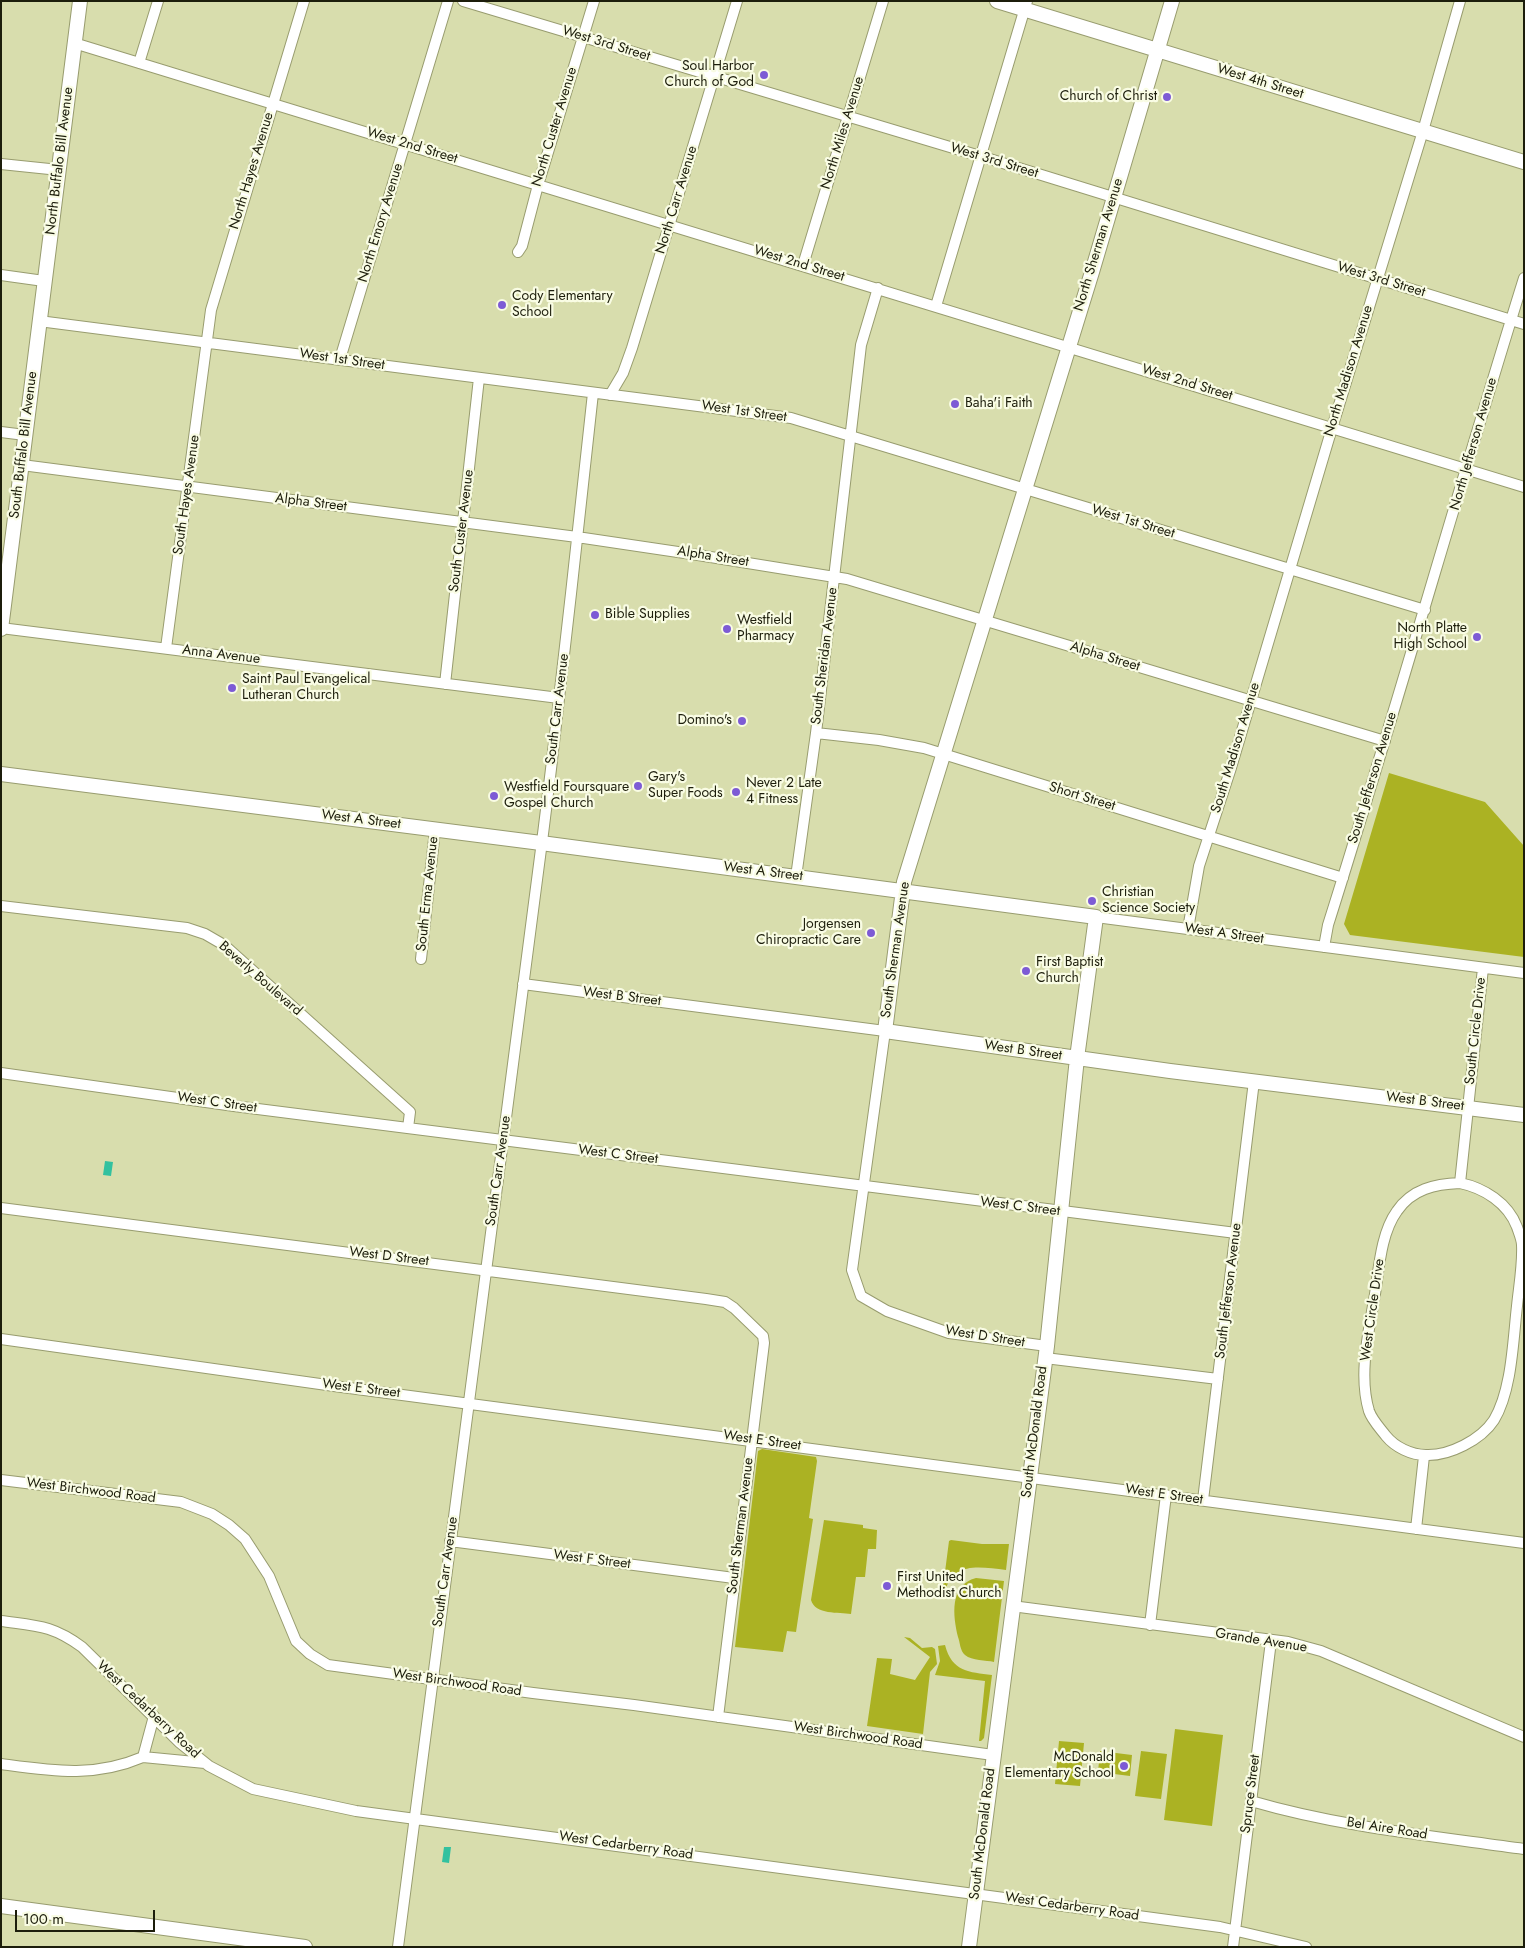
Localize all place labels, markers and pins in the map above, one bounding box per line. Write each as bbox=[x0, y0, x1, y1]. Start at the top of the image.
place label: Soul Harbor Church of God bbox=[665, 59, 754, 92]
marker: Soul Harbor Church of God bbox=[758, 69, 770, 81]
place label: Church of Christ bbox=[1060, 89, 1157, 105]
marker: Church of Christ bbox=[1161, 91, 1173, 103]
place label: Cody Elementary School bbox=[512, 289, 613, 322]
marker: Cody Elementary School bbox=[496, 299, 508, 311]
place label: Baha'i Faith bbox=[965, 396, 1033, 412]
marker: Baha'i Faith bbox=[949, 398, 961, 410]
place label: Bible Supplies bbox=[605, 607, 690, 623]
marker: Bible Supplies bbox=[589, 609, 601, 621]
place label: Westfield Pharmacy bbox=[737, 613, 794, 646]
place label: North Platte High School bbox=[1394, 621, 1467, 654]
marker: Westfield Pharmacy bbox=[721, 623, 733, 635]
marker: North Platte High School bbox=[1471, 631, 1483, 643]
place label: Saint Paul Evangelical Lutheran Church bbox=[242, 672, 370, 704]
marker: Saint Paul Evangelical Lutheran Church bbox=[226, 682, 238, 694]
place label: Domino's bbox=[677, 713, 732, 729]
marker: Domino's bbox=[736, 715, 748, 727]
place label: Gary's Super Foods bbox=[648, 770, 723, 802]
place label: Never 2 Late 4 Fitness bbox=[746, 776, 822, 809]
place label: Westfield Foursquare Gospel Church bbox=[504, 780, 629, 812]
marker: Gary's Super Foods bbox=[632, 780, 644, 792]
marker: Never 2 Late 4 Fitness bbox=[730, 786, 742, 798]
marker: Westfield Foursquare Gospel Church bbox=[488, 790, 500, 802]
place label: Christian Science Society bbox=[1102, 885, 1195, 918]
marker: Christian Science Society bbox=[1086, 895, 1098, 907]
place label: Jorgensen Chiropractic Care bbox=[756, 917, 861, 950]
marker: Jorgensen Chiropractic Care bbox=[865, 927, 877, 939]
place label: First Baptist Church bbox=[1036, 955, 1103, 988]
marker: First Baptist Church bbox=[1020, 965, 1032, 977]
place label: First United Methodist Church bbox=[897, 1570, 1002, 1602]
marker: First United Methodist Church bbox=[881, 1580, 893, 1592]
place label: McDonald Elementary School bbox=[1004, 1750, 1114, 1782]
marker: McDonald Elementary School bbox=[1118, 1760, 1130, 1772]

